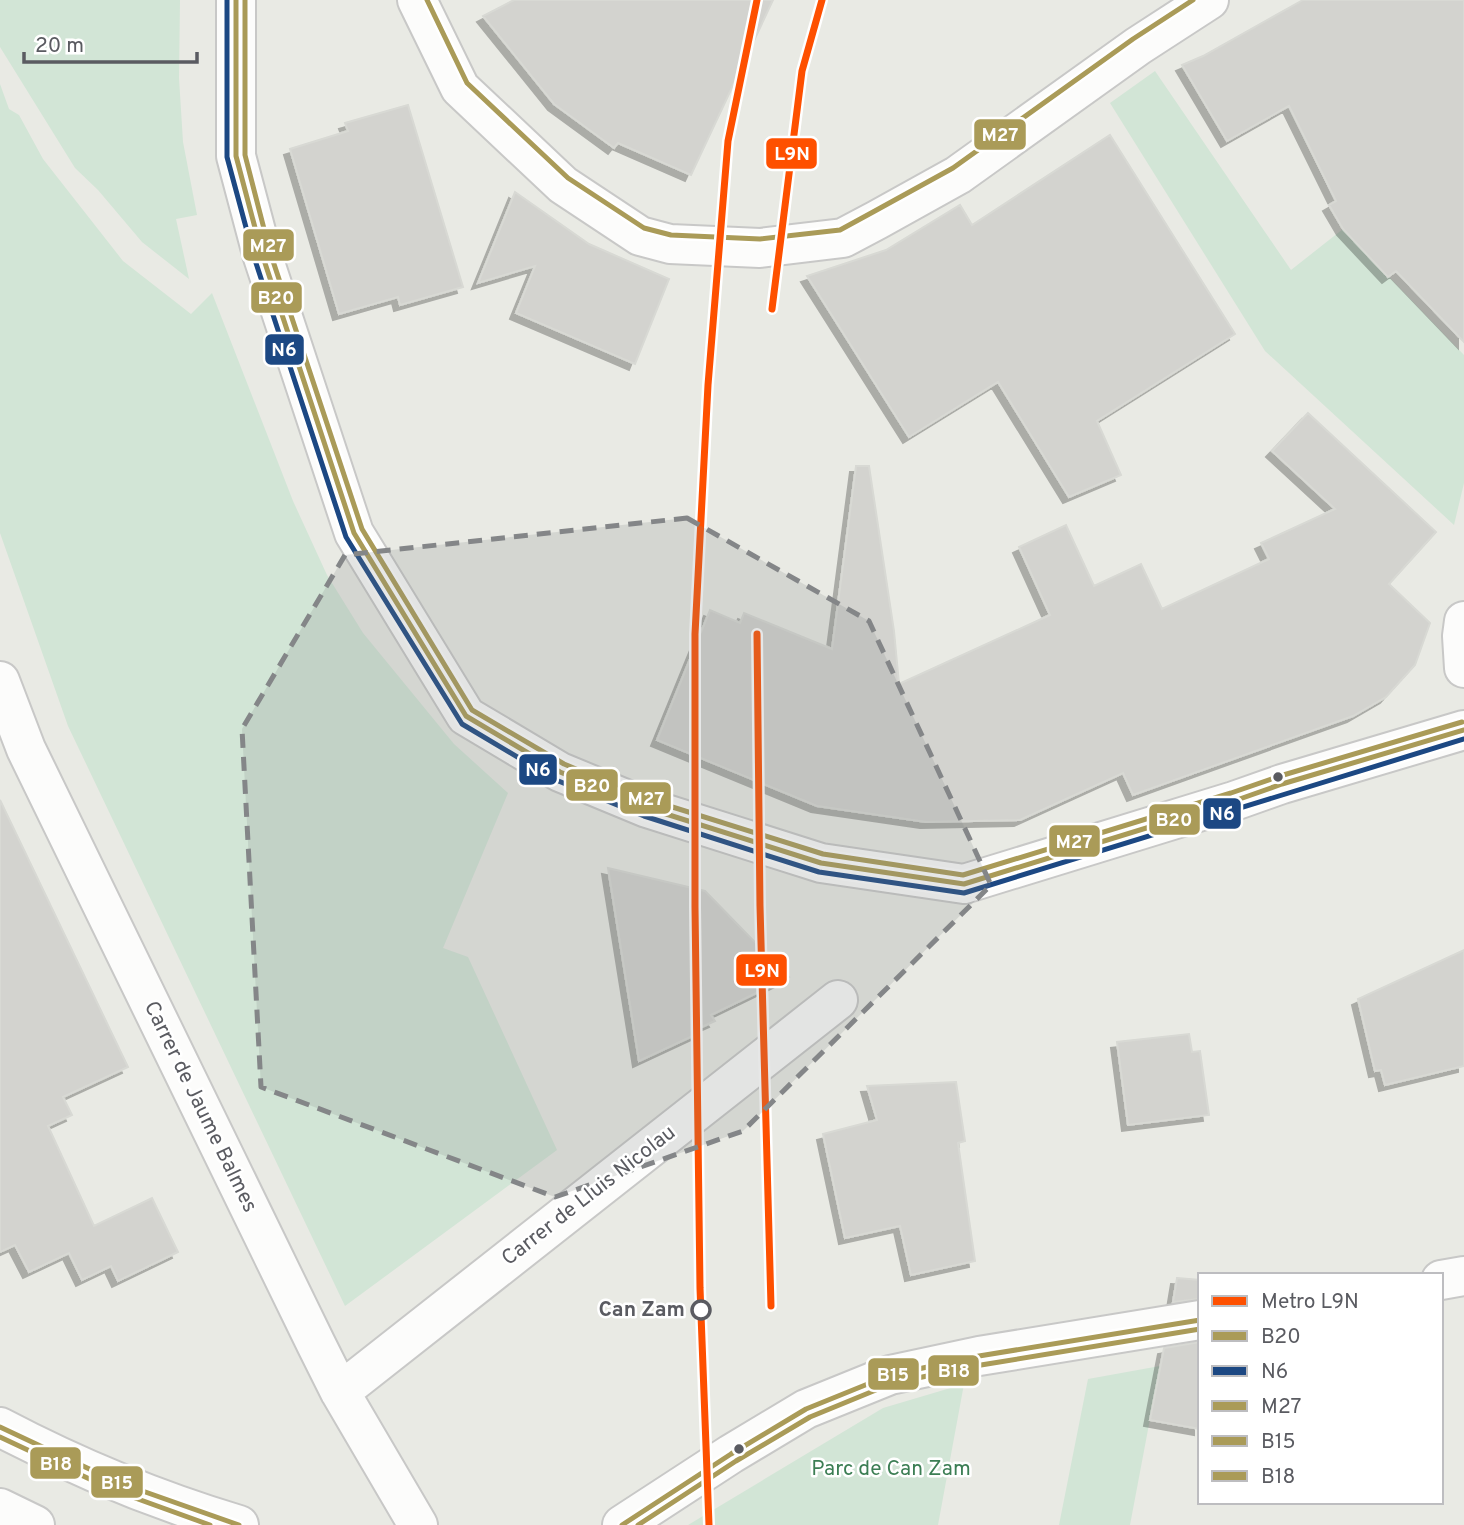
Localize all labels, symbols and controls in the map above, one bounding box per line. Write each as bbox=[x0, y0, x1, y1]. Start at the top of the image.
scale bar bbox=[24, 21, 198, 65]
text: 20 m bbox=[35, 33, 84, 60]
line badge: M27 bbox=[973, 118, 1027, 151]
text: M27 bbox=[981, 124, 1019, 148]
line badge: L9N bbox=[765, 137, 818, 170]
text: L9N bbox=[774, 143, 810, 167]
line badge: M27 bbox=[242, 228, 295, 262]
text: M27 bbox=[249, 235, 287, 259]
line badge: B20 bbox=[250, 281, 303, 314]
text: B20 bbox=[258, 287, 294, 311]
line badge: N6 bbox=[264, 333, 305, 366]
text: N6 bbox=[271, 339, 297, 363]
line badge: N6 bbox=[518, 753, 558, 786]
text: N6 bbox=[525, 759, 551, 783]
line badge: B20 bbox=[565, 768, 619, 802]
unlabelled marker bbox=[1271, 770, 1285, 784]
text: B20 bbox=[574, 775, 610, 799]
line badge: M27 bbox=[619, 781, 672, 815]
text: M27 bbox=[627, 788, 665, 812]
line badge: N6 bbox=[1202, 797, 1242, 830]
line badge: B20 bbox=[1148, 803, 1201, 836]
text: N6 bbox=[1209, 803, 1235, 827]
text: B20 bbox=[1156, 809, 1192, 833]
line badge: M27 bbox=[1048, 824, 1101, 858]
text: M27 bbox=[1055, 831, 1093, 855]
line badge: L9N bbox=[735, 953, 788, 987]
text: L9N bbox=[744, 960, 780, 984]
street label: Carrer de Jaume Balmes bbox=[137, 997, 263, 1217]
street label: Carrer de Lluis Nicolau bbox=[497, 1120, 681, 1272]
legend bbox=[1198, 1273, 1443, 1504]
text: Metro L9N bbox=[1261, 1289, 1359, 1316]
place label: Can Zam bbox=[598, 1297, 685, 1324]
marker: Can Zam bbox=[691, 1300, 711, 1320]
text: B20 bbox=[1261, 1324, 1301, 1351]
line badge: B18 bbox=[927, 1354, 980, 1387]
line badge: B15 bbox=[867, 1357, 920, 1391]
text: N6 bbox=[1261, 1359, 1288, 1386]
text: B18 bbox=[938, 1360, 970, 1384]
text: B15 bbox=[877, 1364, 909, 1388]
text: M27 bbox=[1261, 1394, 1302, 1421]
text: B15 bbox=[1261, 1429, 1296, 1456]
unlabelled marker bbox=[732, 1442, 746, 1456]
line badge: B18 bbox=[29, 1446, 82, 1480]
text: B18 bbox=[40, 1453, 72, 1477]
park label: Parc de Can Zam bbox=[811, 1456, 971, 1483]
text: B18 bbox=[1261, 1464, 1295, 1491]
line badge: B15 bbox=[90, 1465, 144, 1499]
text: B15 bbox=[101, 1472, 133, 1496]

